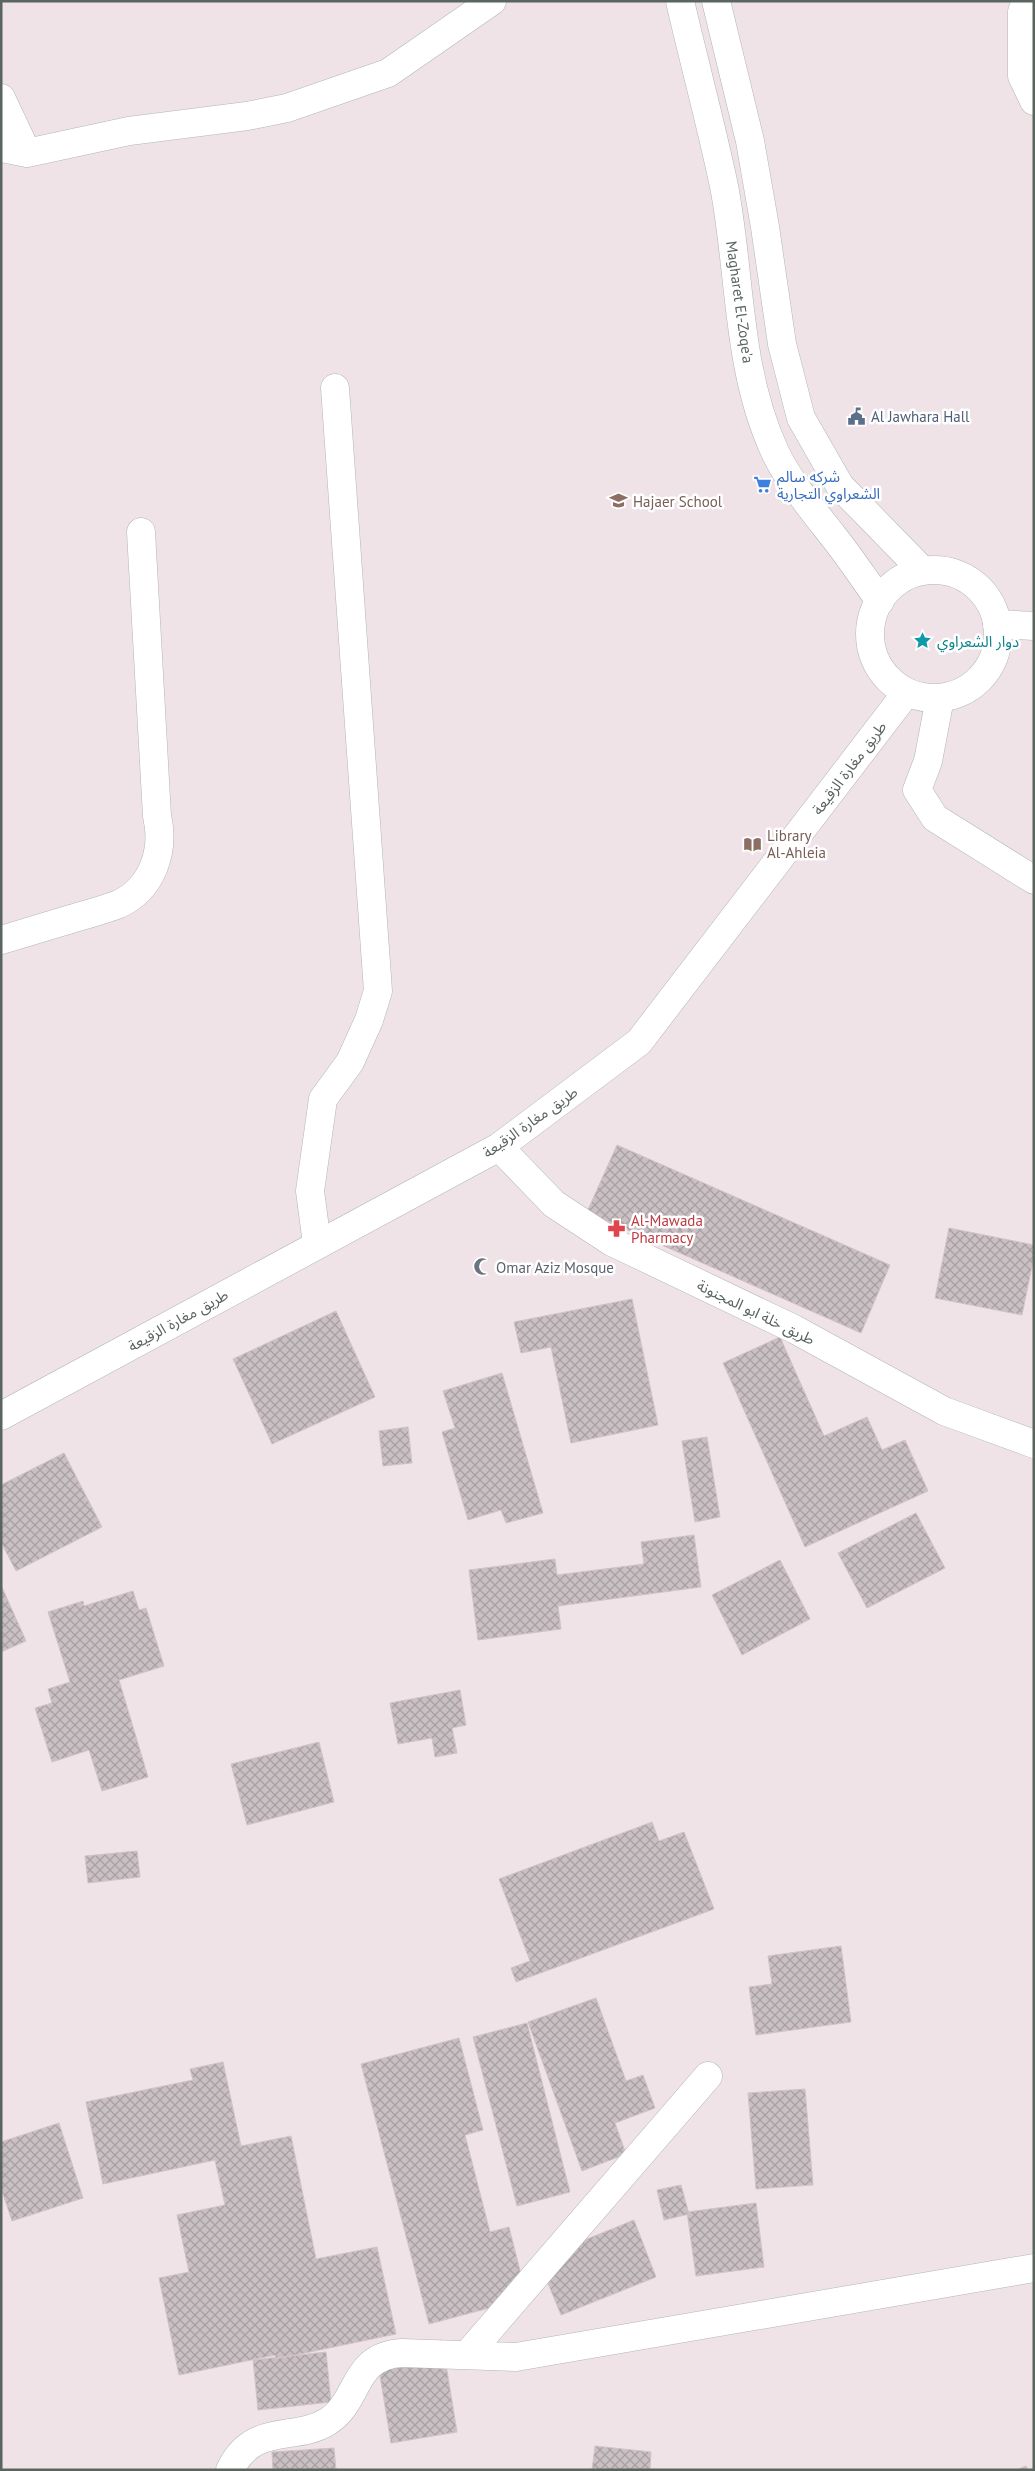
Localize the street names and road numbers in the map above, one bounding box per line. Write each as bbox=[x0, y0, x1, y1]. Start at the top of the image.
street label: Magharet El-Zoqe'a bbox=[722, 240, 758, 364]
street label: طريق مغارة الزقيعة bbox=[808, 718, 891, 819]
street label: طريق مغارة الزقيعة bbox=[479, 1082, 582, 1163]
street label: طريق خلة ابو المجنونة bbox=[694, 1275, 818, 1350]
street label: طريق مغارة الزقيعة bbox=[125, 1285, 232, 1356]

